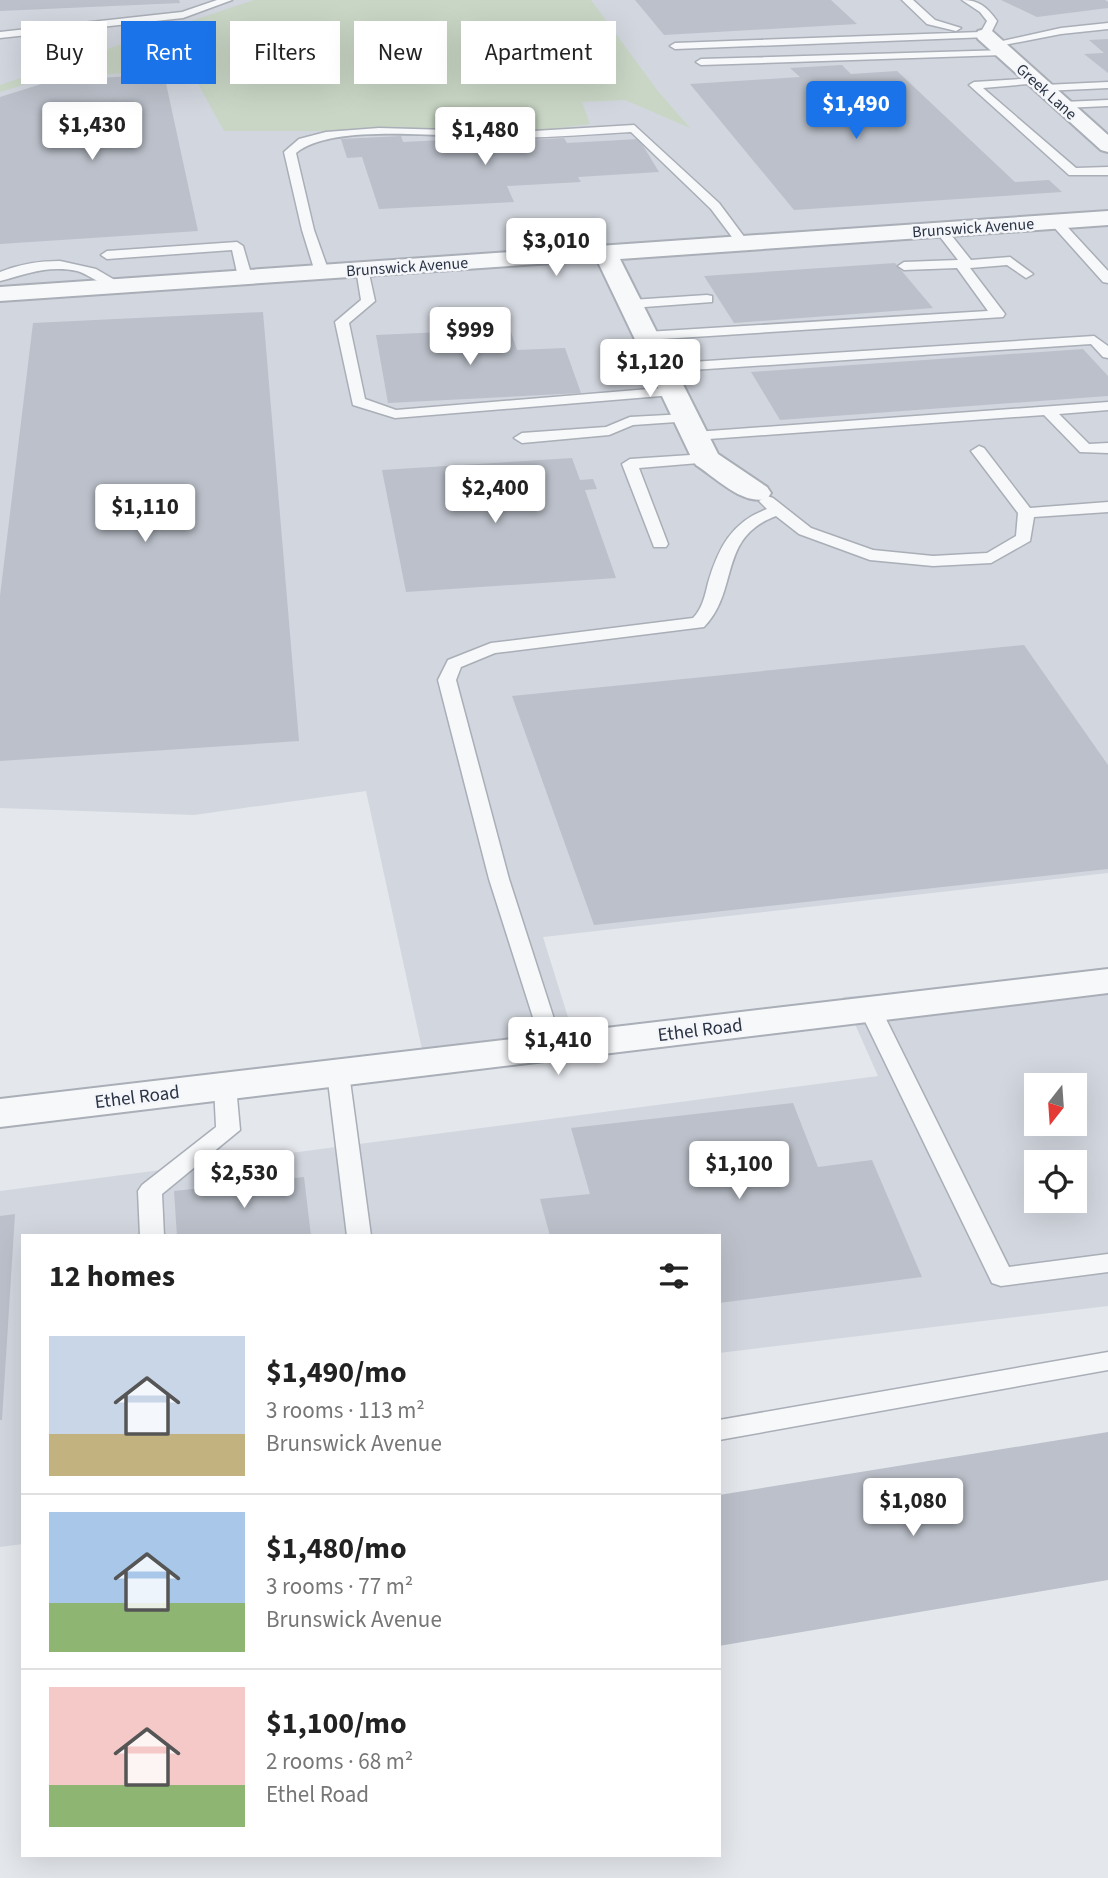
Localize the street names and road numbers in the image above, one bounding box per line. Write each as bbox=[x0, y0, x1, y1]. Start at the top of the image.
street label: Greek Lane bbox=[1011, 59, 1082, 125]
street label: Brunswick Avenue bbox=[911, 213, 1035, 243]
street label: Brunswick Avenue bbox=[345, 252, 469, 282]
street label: Ethel Road bbox=[656, 1012, 744, 1049]
street label: Ethel Road bbox=[93, 1079, 181, 1116]

